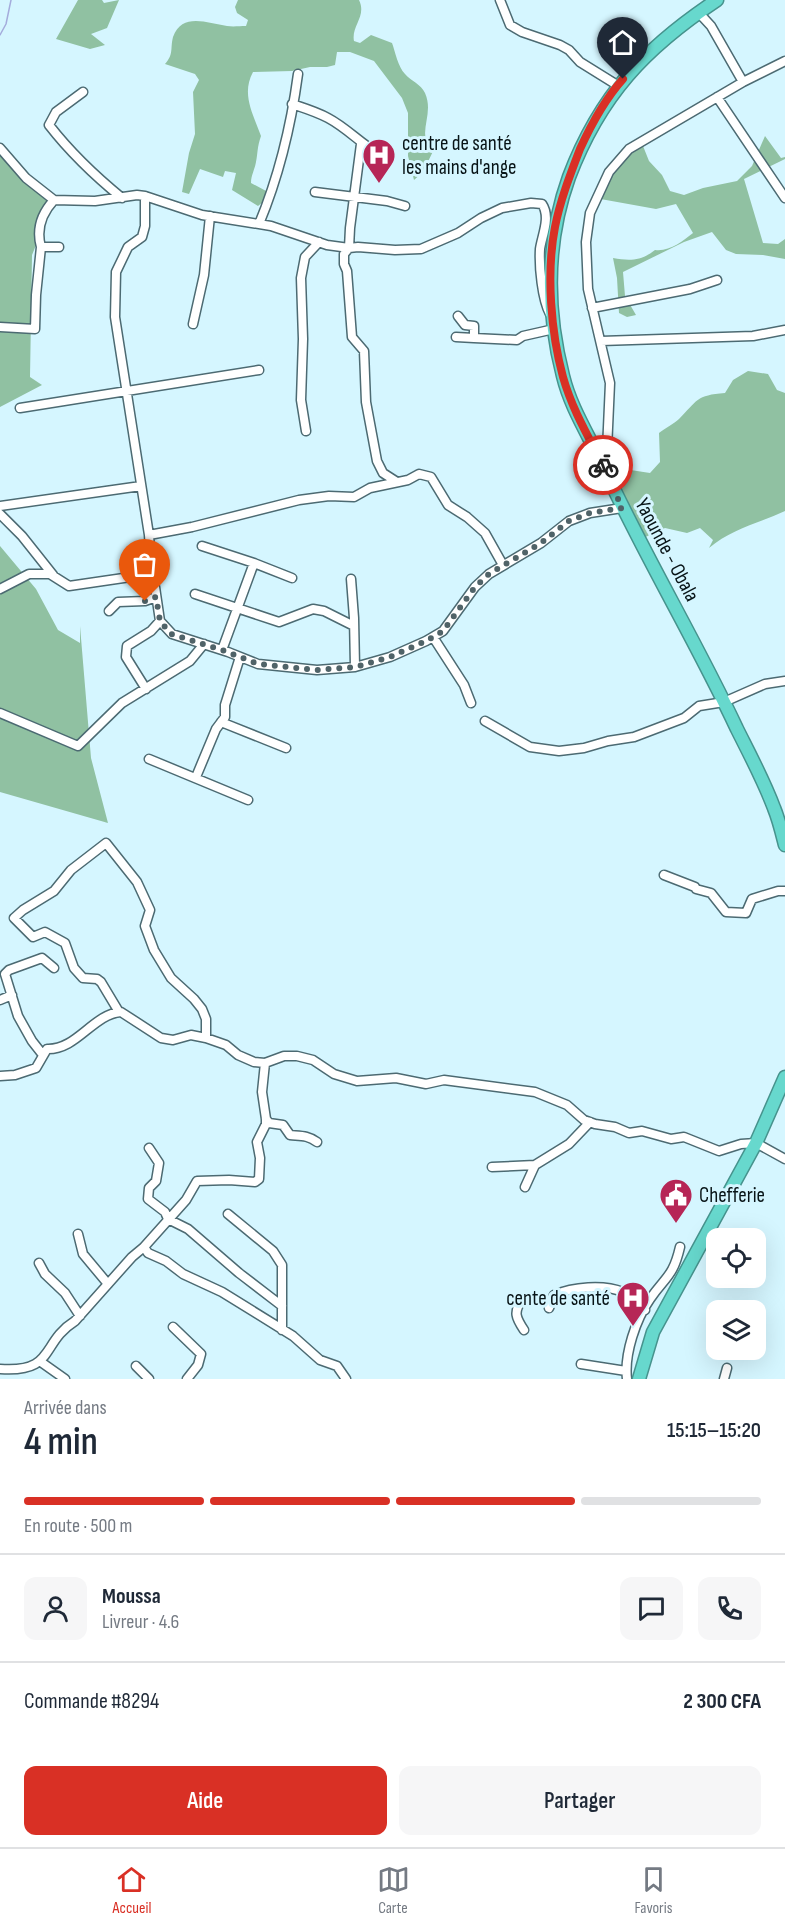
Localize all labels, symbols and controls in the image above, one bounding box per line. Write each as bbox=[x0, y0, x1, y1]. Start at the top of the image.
pin bbox=[597, 17, 648, 79]
icon: home bbox=[606, 26, 639, 59]
place label: centre de santé les mains d'ange bbox=[402, 131, 516, 180]
hospital icon: centre de santé les mains d'ange bbox=[361, 137, 397, 184]
courier bbox=[573, 435, 633, 495]
icon: bike bbox=[587, 449, 620, 482]
street label: Yaounde - Obala bbox=[629, 494, 705, 606]
pin bbox=[119, 539, 170, 601]
icon: bag bbox=[128, 548, 161, 581]
public building icon: Chefferie bbox=[658, 1177, 694, 1224]
place label: Chefferie bbox=[699, 1183, 765, 1208]
map controls bbox=[706, 1228, 766, 1360]
button: locate bbox=[706, 1228, 766, 1288]
hospital icon: cente de santé bbox=[615, 1280, 651, 1327]
place label: cente de santé bbox=[506, 1286, 610, 1311]
button: layers bbox=[706, 1300, 766, 1360]
text: Arrivée dans bbox=[24, 1396, 107, 1420]
text: 15:15–15:20 bbox=[667, 1417, 761, 1444]
text: 4 min bbox=[24, 1419, 98, 1466]
text: En route · 500 m bbox=[24, 1514, 132, 1538]
button: person bbox=[24, 1577, 87, 1640]
button: chat bbox=[620, 1577, 683, 1640]
button: phone bbox=[698, 1577, 761, 1640]
text: Moussa bbox=[102, 1583, 161, 1610]
text: Livreur · 4.6 bbox=[102, 1610, 179, 1634]
text: Commande #8294 bbox=[24, 1688, 159, 1715]
text: 2 300 CFA bbox=[683, 1688, 761, 1715]
button: Aide bbox=[24, 1766, 387, 1835]
button: Partager bbox=[399, 1766, 761, 1835]
tab: Accueil bbox=[113, 1863, 151, 1918]
tab: Carte bbox=[377, 1863, 410, 1918]
tab: Favoris bbox=[635, 1863, 672, 1918]

